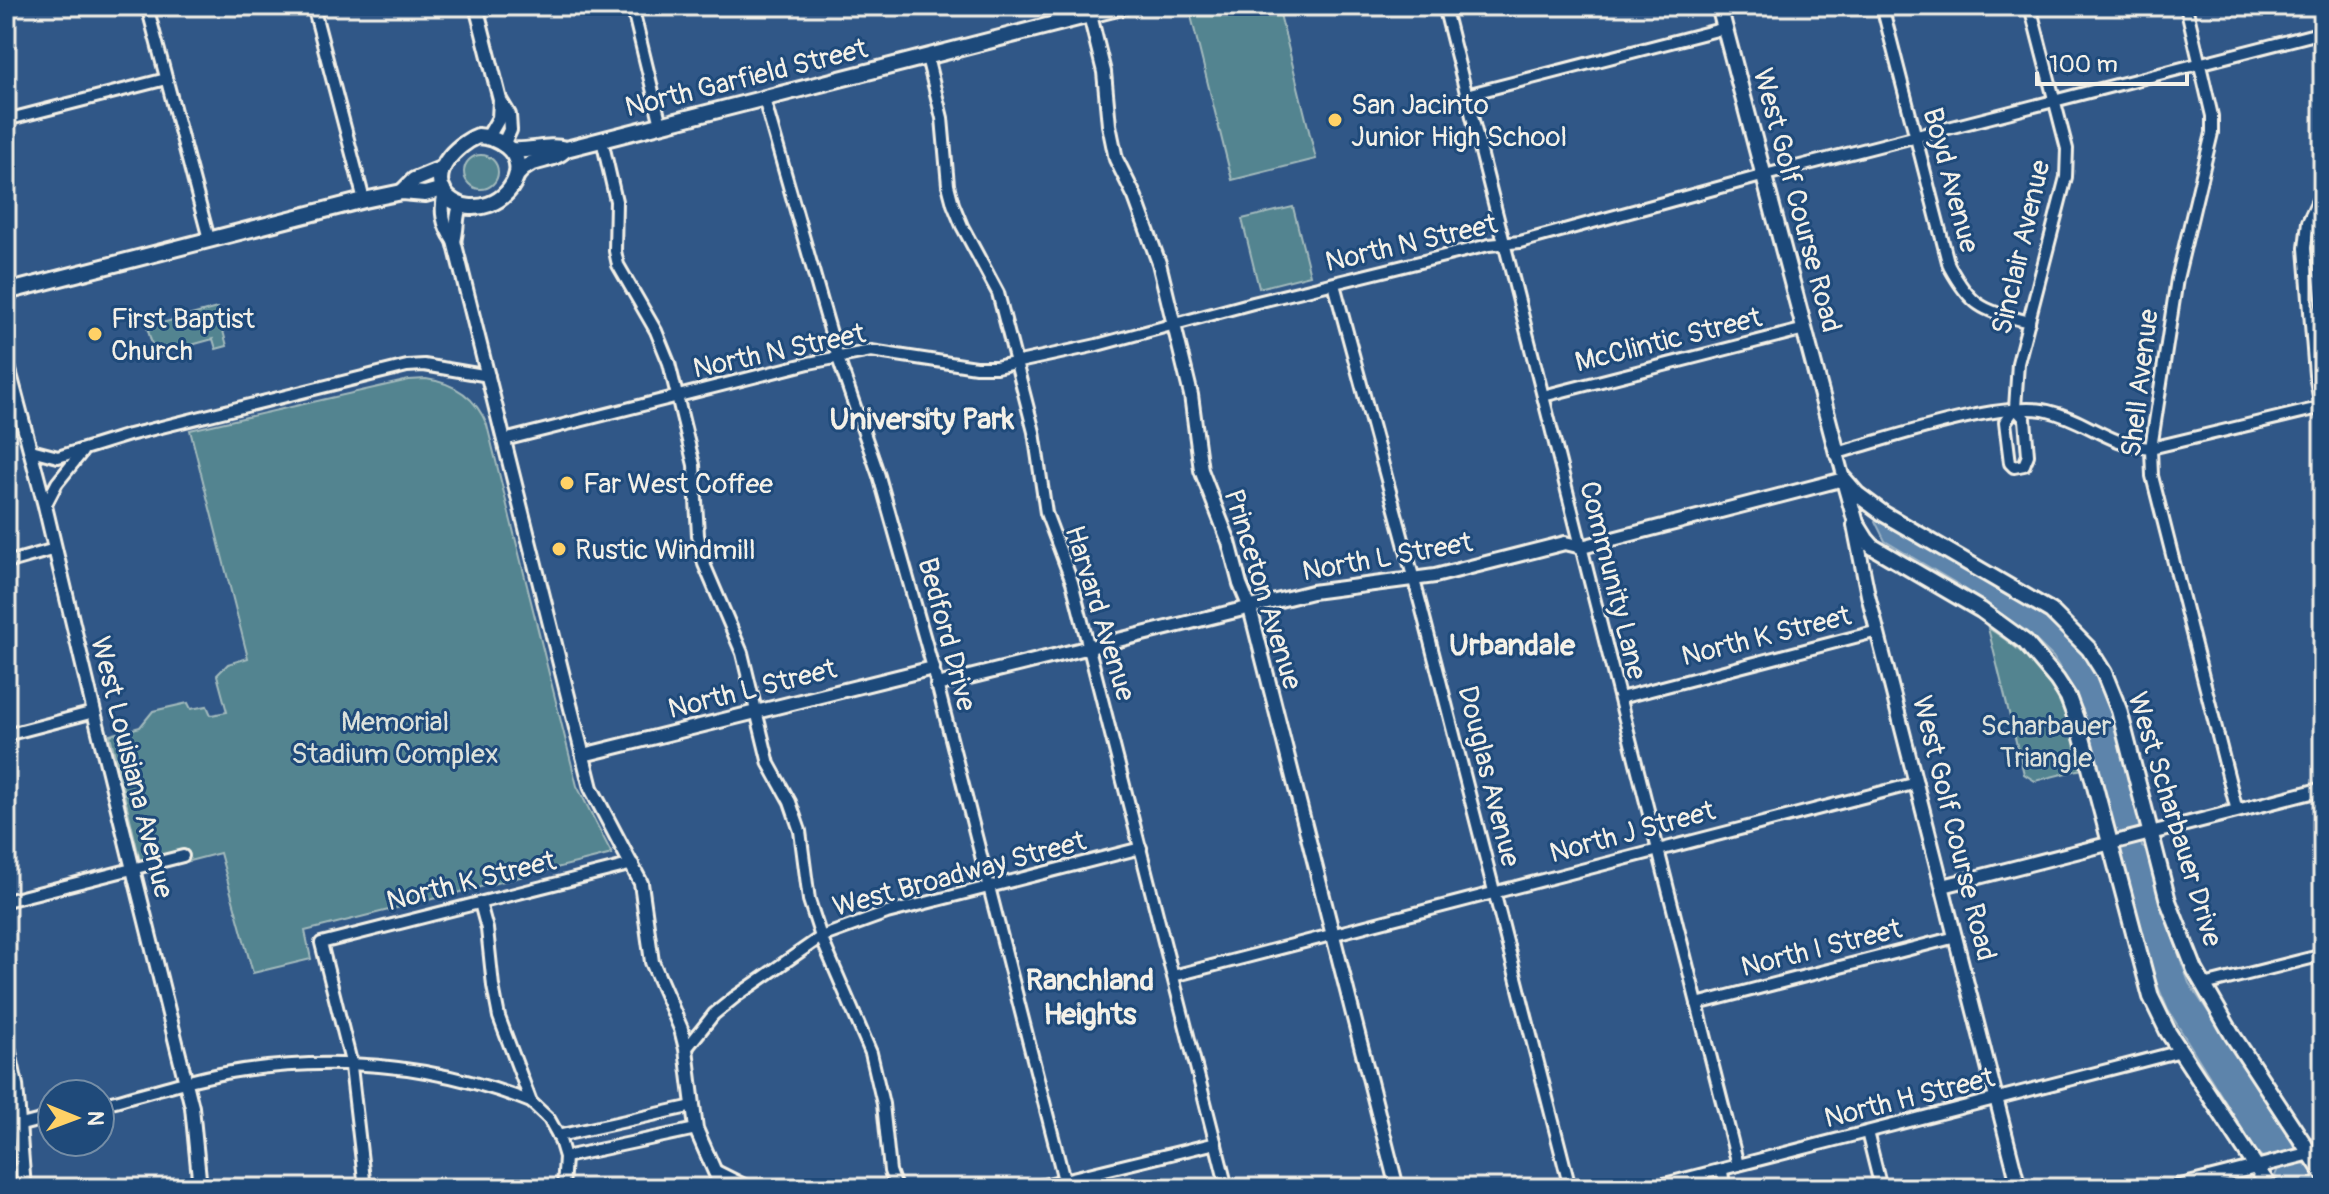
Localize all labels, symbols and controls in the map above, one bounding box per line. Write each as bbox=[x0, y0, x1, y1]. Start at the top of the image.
street label: North Garfield Street bbox=[622, 31, 872, 126]
scale bar bbox=[2037, 36, 2187, 86]
text: 100 m bbox=[2049, 50, 2118, 79]
street label: West Golf Course Road bbox=[1744, 64, 1849, 336]
place label: San Jacinto Junior High School bbox=[1351, 88, 1567, 155]
street label: Boyd Avenue bbox=[1914, 104, 1987, 257]
marker: San Jacinto Junior High School bbox=[1326, 111, 1344, 129]
street label: Sinclair Avenue bbox=[1984, 157, 2059, 338]
street label: North N Street bbox=[1322, 207, 1501, 280]
street label: McClintic Street bbox=[1571, 300, 1766, 381]
place label: First Baptist Church bbox=[111, 302, 256, 369]
street label: Shell Avenue bbox=[2114, 307, 2167, 459]
street label: North N Street bbox=[690, 316, 869, 387]
marker: First Baptist Church bbox=[86, 325, 104, 343]
district label: University Park bbox=[830, 401, 1015, 438]
place label: Far West Coffee bbox=[583, 467, 773, 502]
marker: Far West Coffee bbox=[558, 474, 576, 492]
street label: Community Lane bbox=[1571, 478, 1654, 683]
street label: Princeton Avenue bbox=[1215, 485, 1310, 694]
street label: Harvard Avenue bbox=[1056, 521, 1143, 706]
street label: North L Street bbox=[1299, 525, 1476, 590]
place label: Rustic Windmill bbox=[575, 533, 756, 568]
marker: Rustic Windmill bbox=[550, 540, 568, 558]
street label: Bedford Drive bbox=[909, 554, 984, 715]
street label: North K Street bbox=[1678, 598, 1855, 674]
district label: Urbandale bbox=[1449, 627, 1576, 664]
street label: West Louisiana Avenue bbox=[82, 633, 181, 902]
street label: North L Street bbox=[665, 651, 841, 727]
street label: Douglas Avenue bbox=[1449, 682, 1528, 871]
street label: West Scharbauer Drive bbox=[2119, 688, 2230, 951]
street label: West Golf Course Road bbox=[1904, 692, 2003, 965]
park label: Memorial Stadium Complex bbox=[291, 705, 499, 772]
park label: Scharbauer Triangle bbox=[1981, 709, 2111, 776]
street label: North J Street bbox=[1546, 793, 1720, 871]
street label: West Broadway Street bbox=[829, 824, 1090, 925]
street label: North K Street bbox=[383, 843, 560, 919]
street label: North I Street bbox=[1737, 911, 1906, 985]
district label: Ranchland Heights bbox=[1026, 962, 1154, 1033]
street label: North H Street bbox=[1821, 1060, 1999, 1137]
north arrow bbox=[36, 1078, 116, 1158]
text: N bbox=[81, 1111, 109, 1126]

